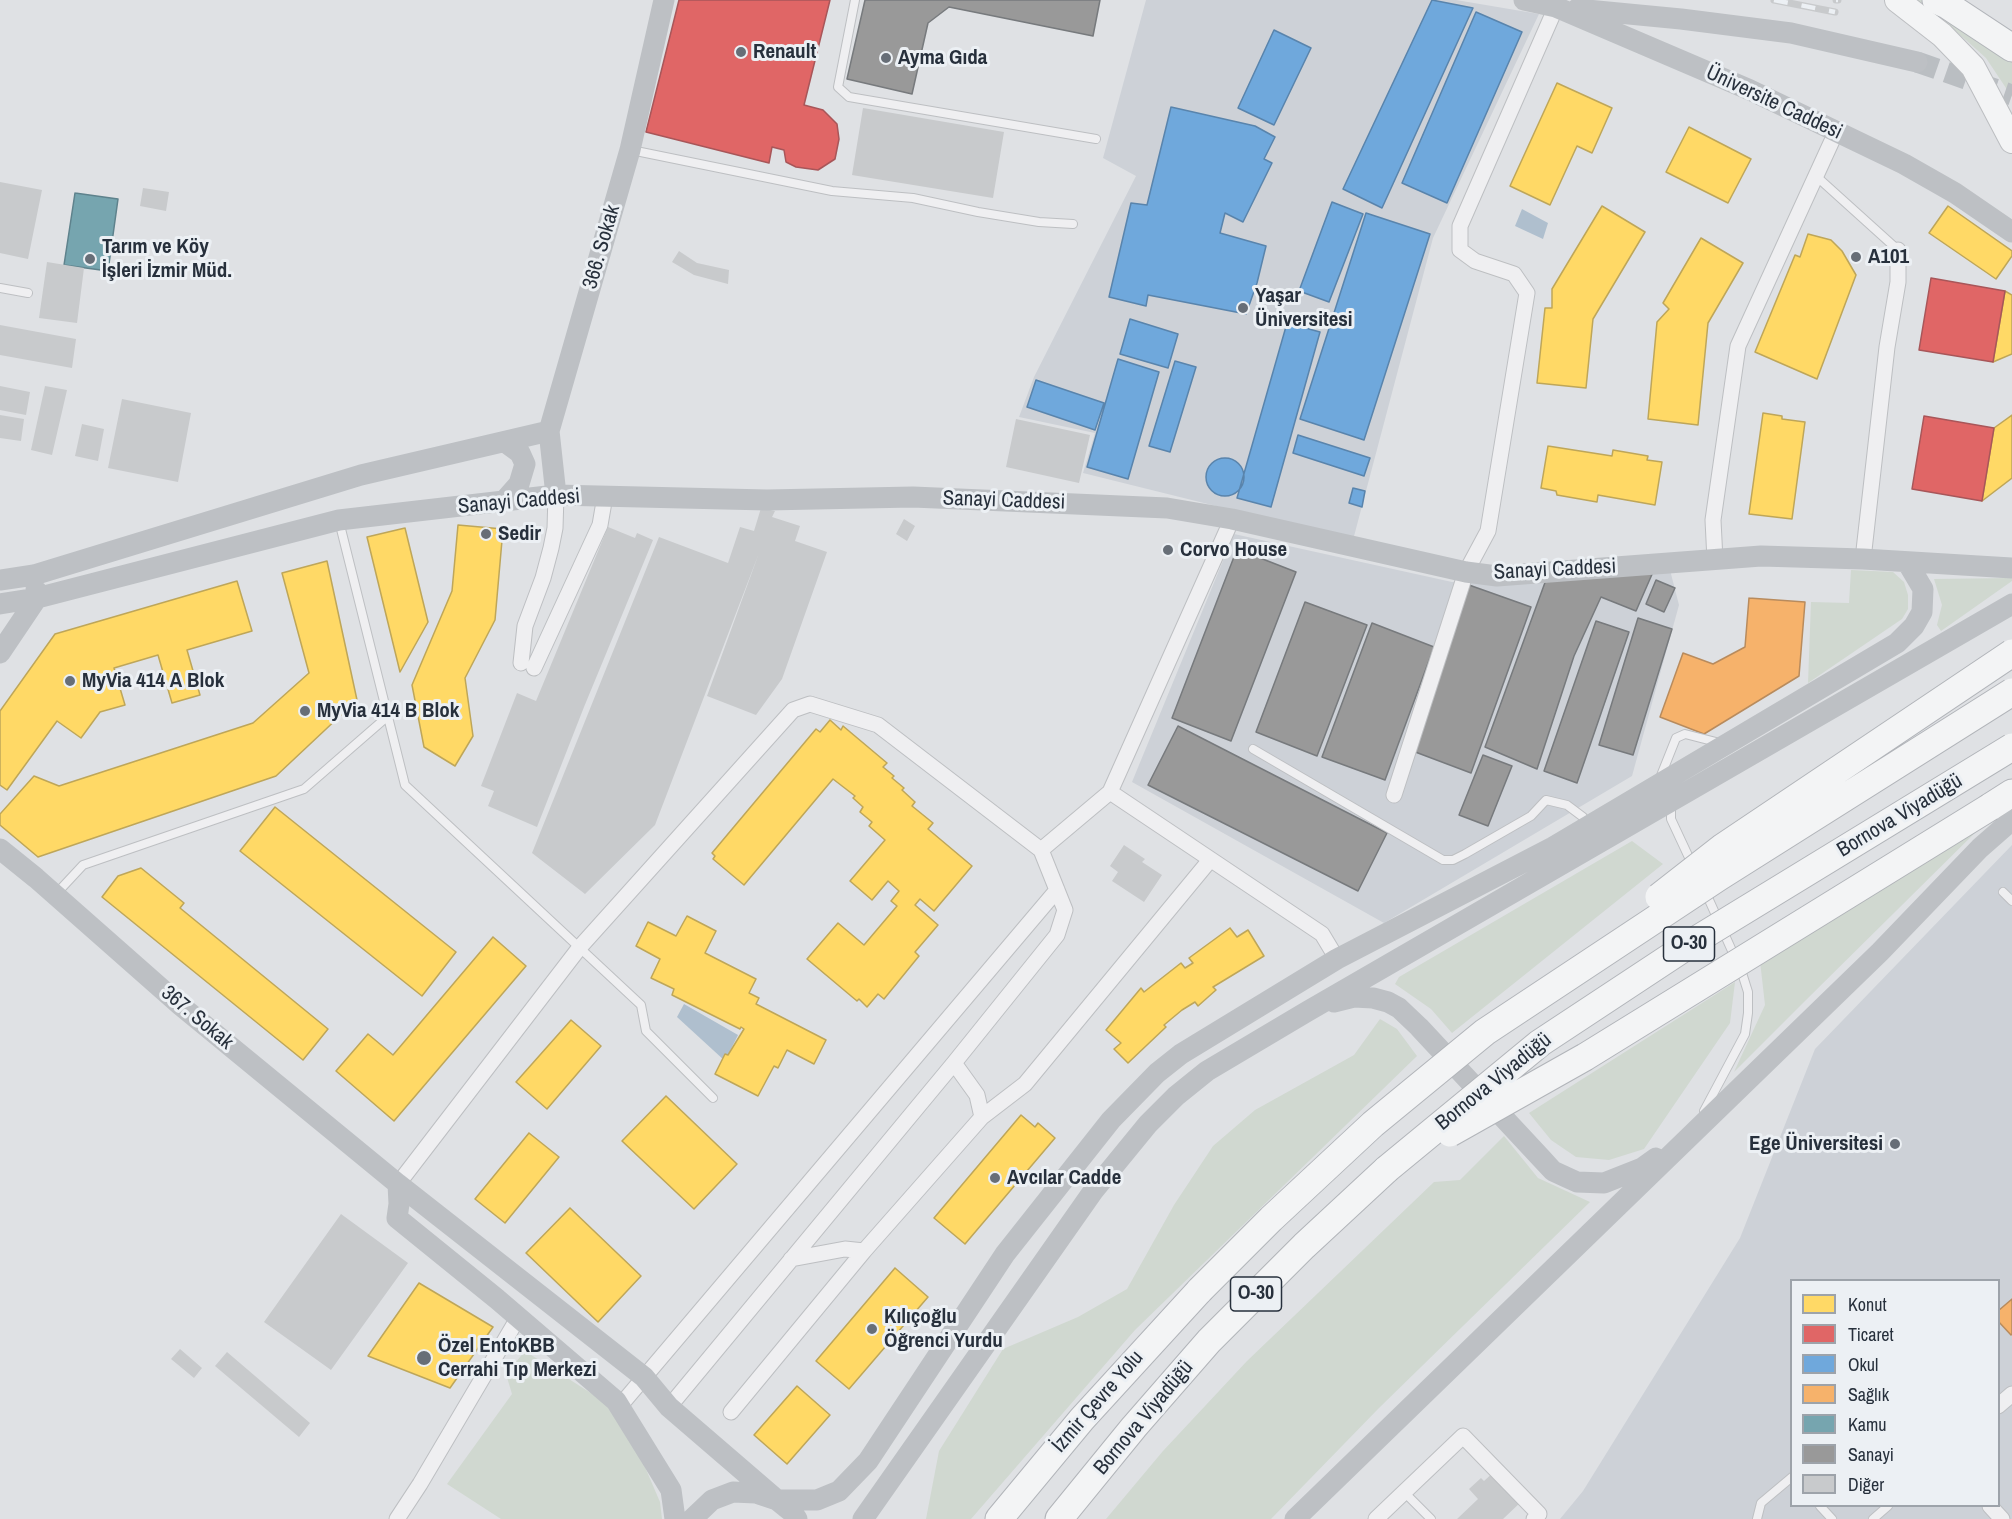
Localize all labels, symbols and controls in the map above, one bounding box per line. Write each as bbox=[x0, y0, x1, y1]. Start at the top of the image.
place label: Renault bbox=[753, 39, 816, 65]
marker: Renault bbox=[734, 45, 748, 59]
place label: Ayma Gıda bbox=[898, 45, 987, 71]
marker: Ayma Gıda bbox=[879, 51, 893, 65]
street label: Üniversite Caddesi bbox=[1702, 60, 1846, 146]
street label: 366. Sokak bbox=[578, 202, 626, 292]
place label: Tarım ve Köy İşleri İzmir Müd. bbox=[102, 234, 232, 284]
place label: A101 bbox=[1868, 244, 1909, 270]
marker: A101 bbox=[1849, 250, 1863, 264]
marker: Tarım ve Köy İşleri İzmir Müd. bbox=[83, 252, 97, 266]
place label: Yaşar Üniversitesi bbox=[1255, 283, 1353, 333]
marker: Yaşar Üniversitesi bbox=[1236, 301, 1250, 315]
street label: Sanayi Caddesi bbox=[457, 484, 581, 520]
street label: Sanayi Caddesi bbox=[942, 486, 1066, 516]
place label: Sedir bbox=[498, 521, 541, 547]
marker: Sedir bbox=[479, 527, 493, 541]
place label: Corvo House bbox=[1180, 537, 1287, 563]
marker: Corvo House bbox=[1161, 543, 1175, 557]
street label: Sanayi Caddesi bbox=[1493, 554, 1617, 586]
place label: MyVia 414 A Blok bbox=[82, 668, 224, 694]
marker: MyVia 414 A Blok bbox=[63, 674, 77, 688]
place label: MyVia 414 B Blok bbox=[317, 698, 459, 724]
marker: MyVia 414 B Blok bbox=[298, 704, 312, 718]
street label: Bornova Viyadüğü bbox=[1833, 769, 1967, 863]
road number: O-30 bbox=[1664, 927, 1714, 961]
street label: 367. Sokak bbox=[156, 981, 238, 1055]
street label: Bornova Viyadüğü bbox=[1431, 1028, 1557, 1136]
place label: Ege Üniversitesi bbox=[1749, 1131, 1883, 1157]
marker: Ege Üniversitesi bbox=[1888, 1137, 1902, 1151]
place label: Avcılar Cadde bbox=[1007, 1165, 1121, 1191]
marker: Avcılar Cadde bbox=[988, 1171, 1002, 1185]
road number: O-30 bbox=[1230, 1277, 1282, 1311]
legend bbox=[1790, 1279, 2000, 1507]
text: Konut bbox=[1848, 1292, 1887, 1317]
place label: Kılıçoğlu Öğrenci Yurdu bbox=[884, 1304, 1003, 1354]
marker: Kılıçoğlu Öğrenci Yurdu bbox=[865, 1322, 879, 1336]
text: Ticaret bbox=[1848, 1322, 1894, 1347]
place label: Özel EntoKBB Cerrahi Tıp Merkezi bbox=[438, 1333, 597, 1383]
street label: İzmir Çevre Yolu bbox=[1047, 1346, 1149, 1458]
marker: Özel EntoKBB Cerrahi Tıp Merkezi bbox=[415, 1349, 433, 1367]
text: Okul bbox=[1848, 1352, 1878, 1377]
street label: Bornova Viyadüğü bbox=[1089, 1356, 1199, 1480]
text: Sağlık bbox=[1848, 1382, 1889, 1407]
text: Kamu bbox=[1848, 1412, 1887, 1437]
text: Sanayi bbox=[1848, 1442, 1894, 1467]
text: Diğer bbox=[1848, 1472, 1884, 1497]

